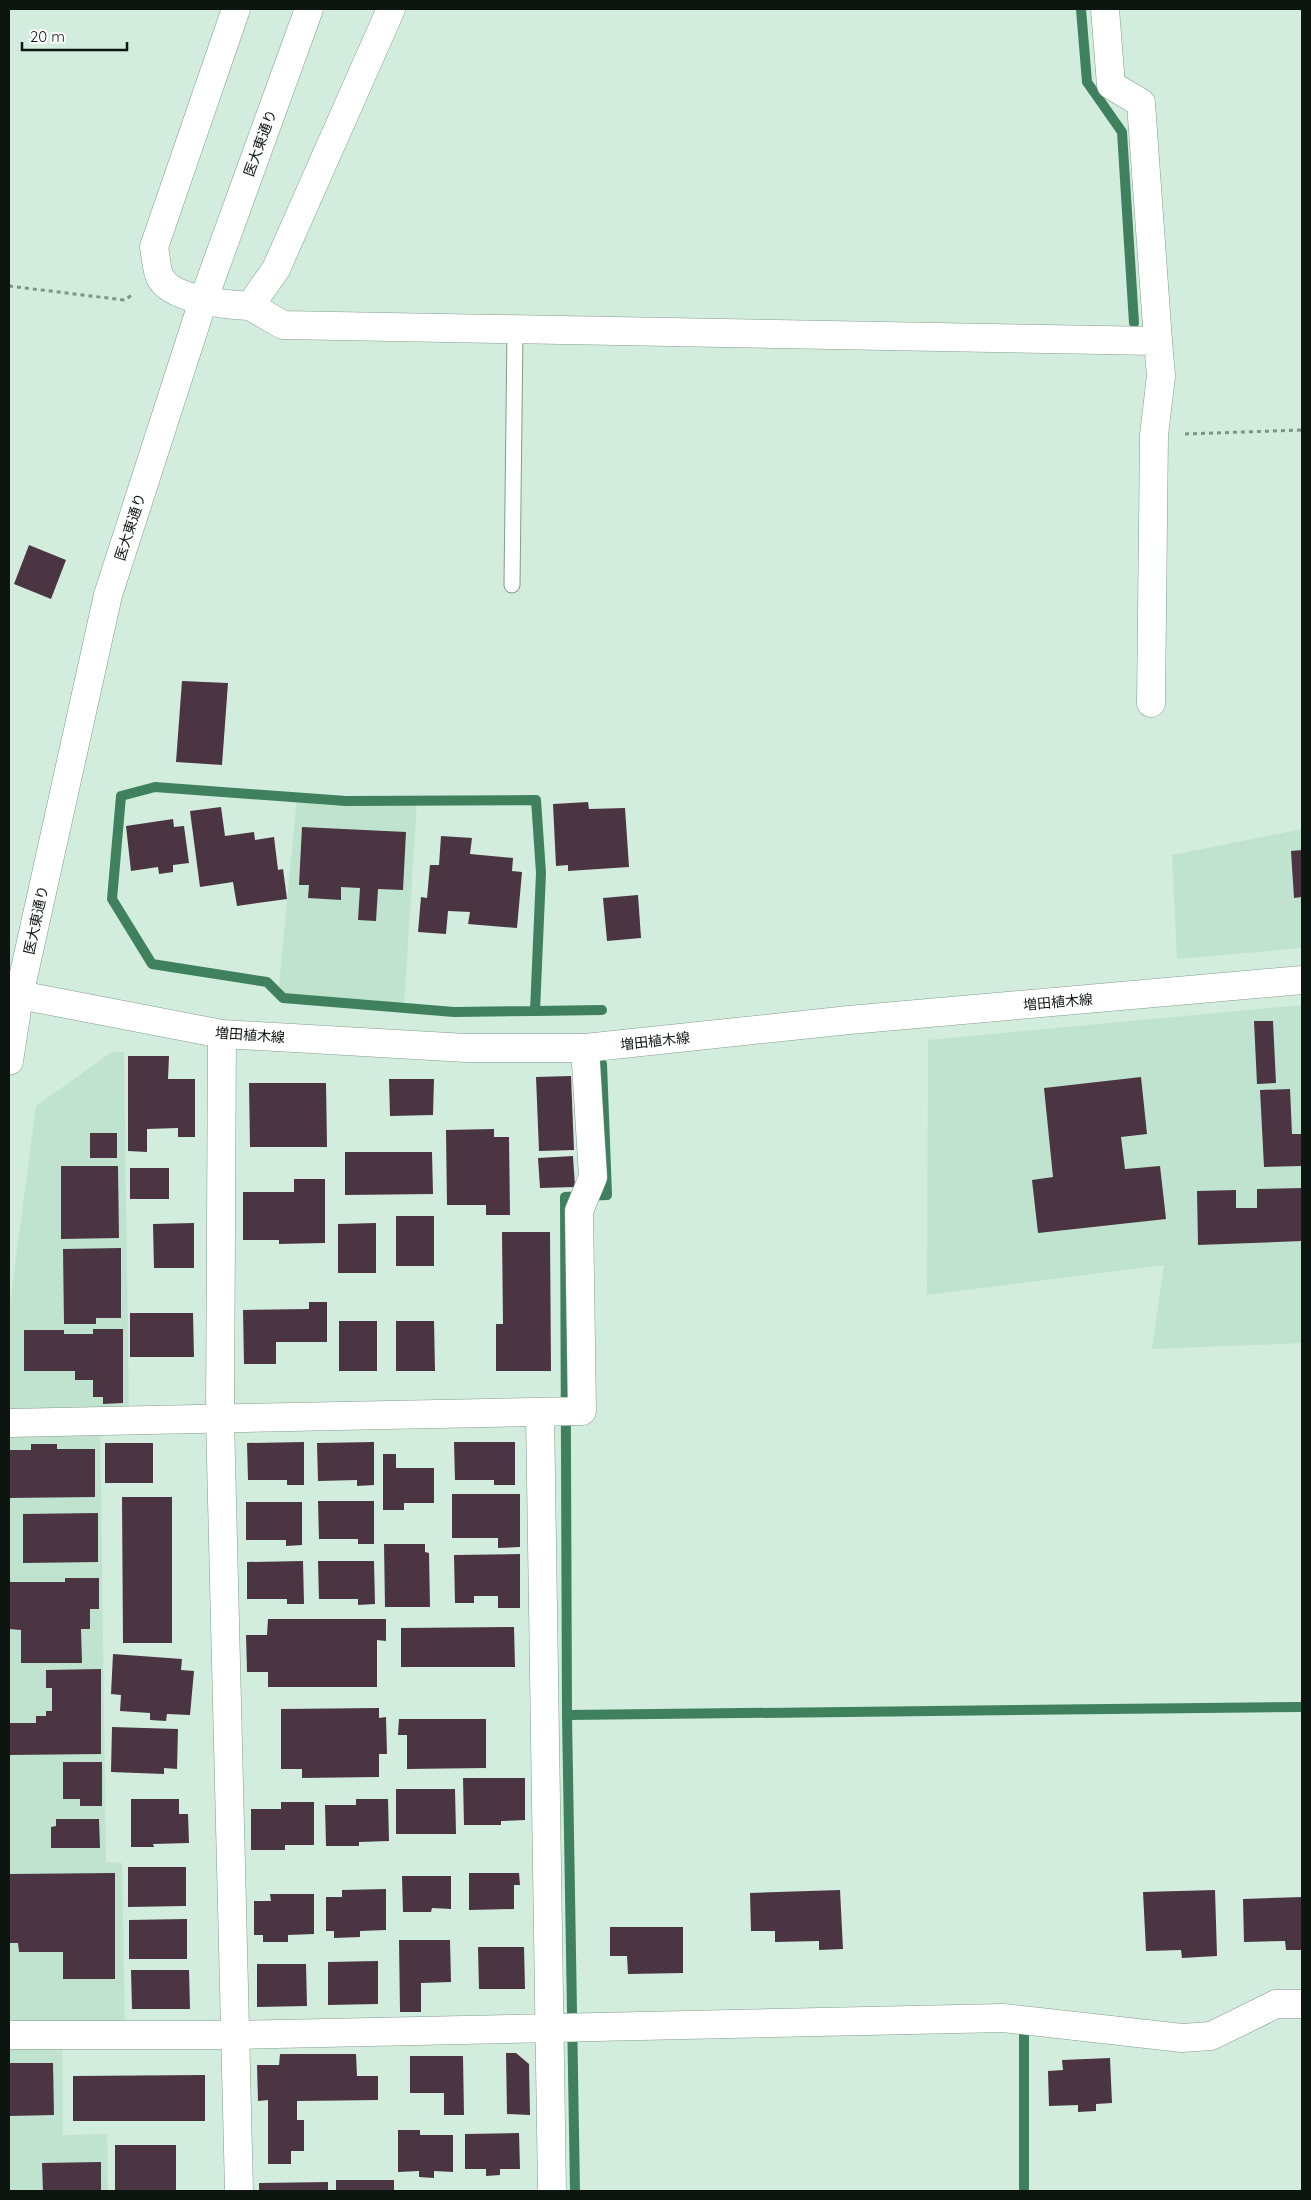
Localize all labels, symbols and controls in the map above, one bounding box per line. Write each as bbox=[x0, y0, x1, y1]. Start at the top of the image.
scale bar bbox=[22, 20, 128, 52]
text: 20 m bbox=[30, 27, 65, 46]
street label: 医大東通り bbox=[240, 107, 280, 179]
street label: 医大東通り bbox=[111, 491, 149, 563]
street label: 医大東通り bbox=[20, 884, 52, 956]
street label: 増田植木線 bbox=[1022, 990, 1094, 1014]
street label: 増田植木線 bbox=[214, 1024, 286, 1046]
street label: 増田植木線 bbox=[619, 1028, 691, 1054]

